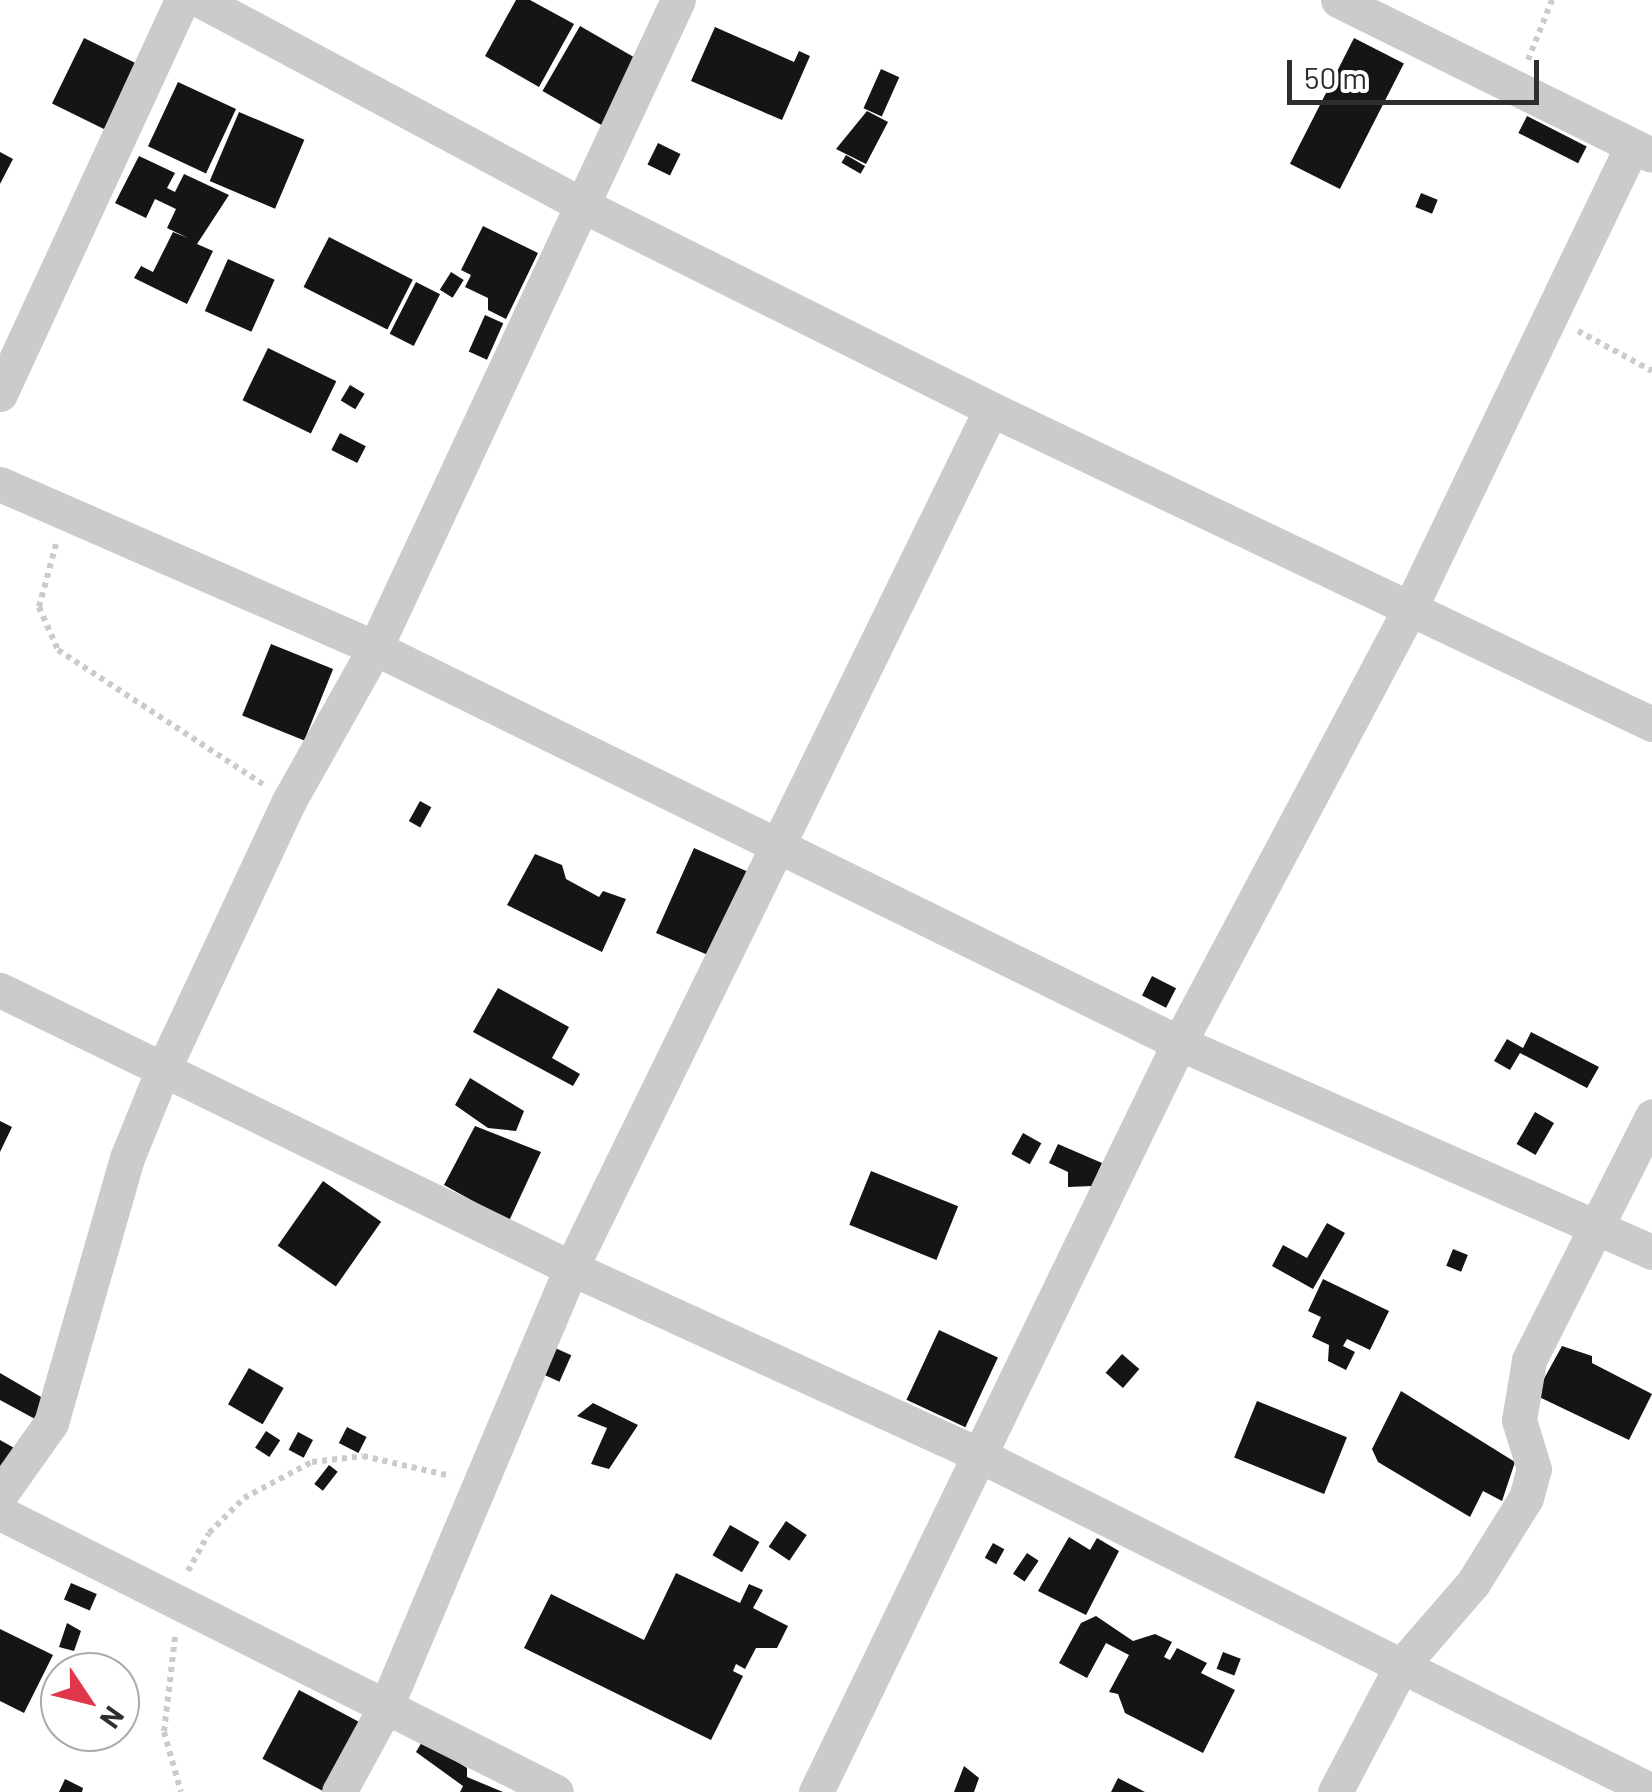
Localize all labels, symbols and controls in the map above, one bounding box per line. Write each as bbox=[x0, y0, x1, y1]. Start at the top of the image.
scale bar bbox=[1292, 40, 1544, 102]
text: 50 m bbox=[1304, 59, 1367, 95]
north arrow bbox=[40, 1652, 140, 1752]
text: N bbox=[94, 1701, 132, 1735]

